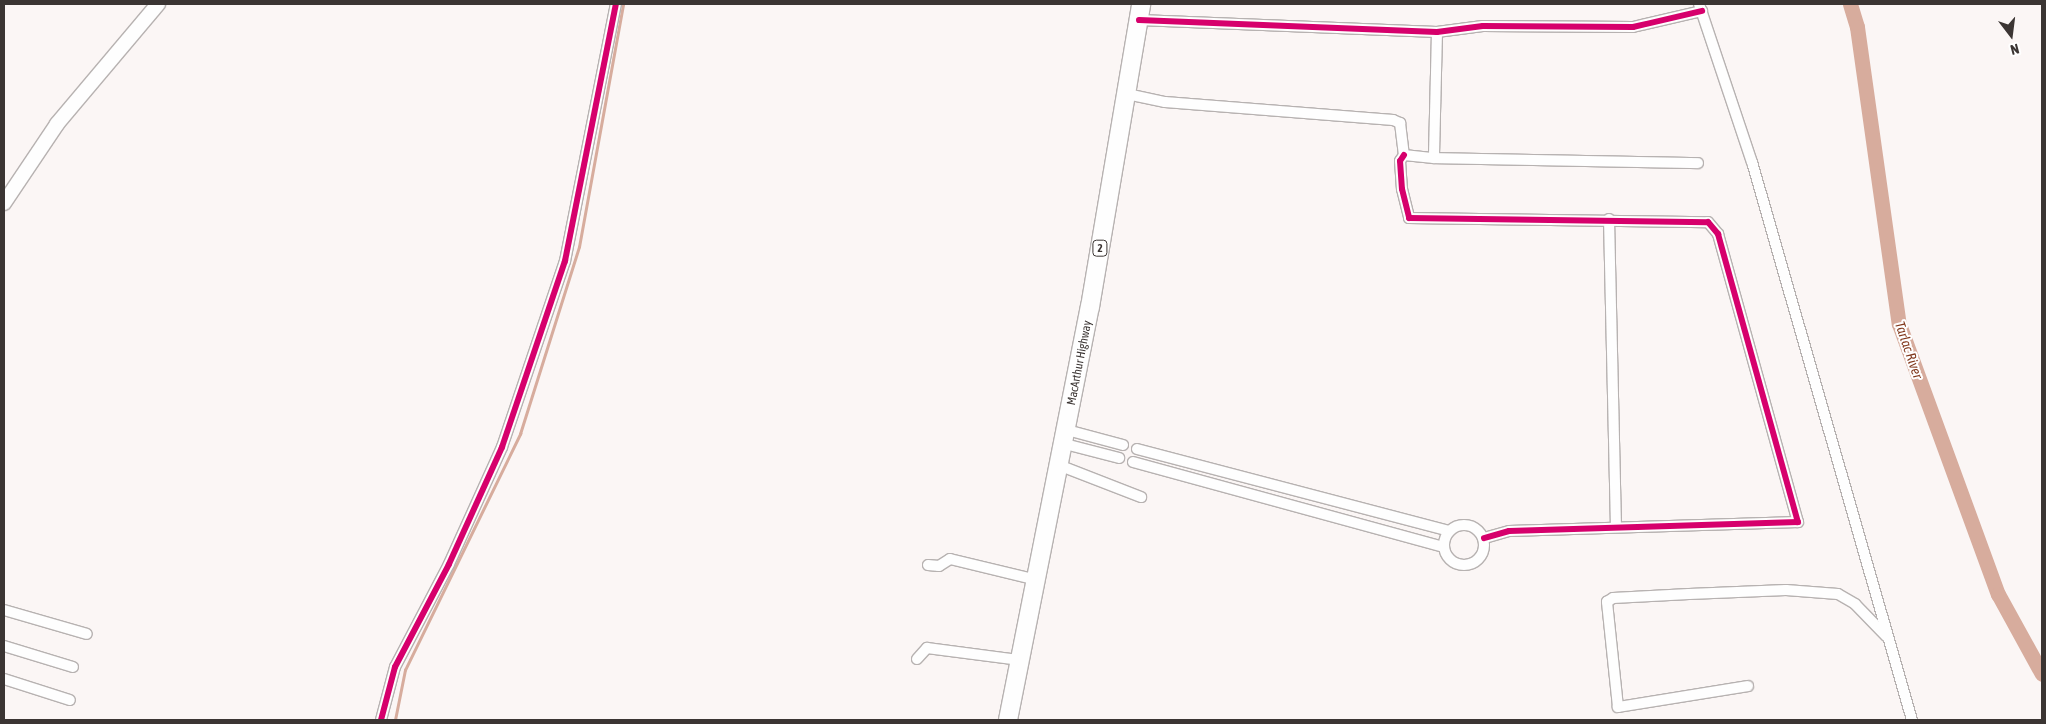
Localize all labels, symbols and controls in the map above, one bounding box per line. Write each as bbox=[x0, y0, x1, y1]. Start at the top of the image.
north arrow bbox=[1986, 10, 2036, 60]
text: N bbox=[2009, 41, 2021, 58]
road number: 2 bbox=[1091, 240, 1109, 256]
street label: MacArthur Highway bbox=[1065, 319, 1095, 407]
water label: Tarlac River bbox=[1891, 319, 1927, 381]

